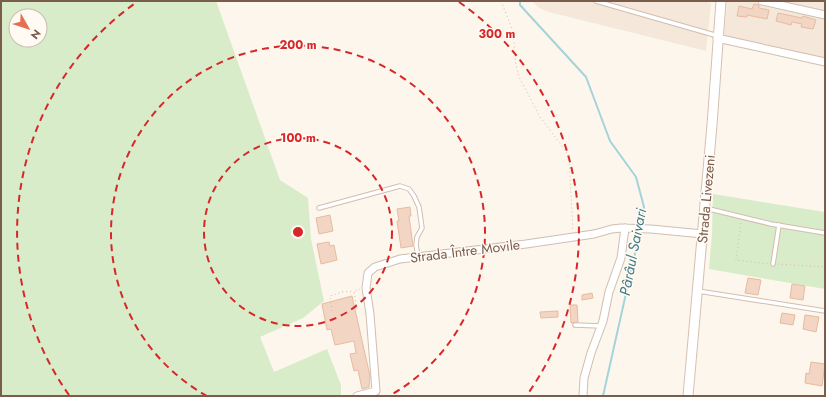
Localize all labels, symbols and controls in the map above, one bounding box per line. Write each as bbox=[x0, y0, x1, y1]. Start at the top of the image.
north arrow bbox=[8, 8, 48, 48]
text: 300 m bbox=[479, 25, 516, 43]
text: N bbox=[27, 26, 45, 43]
text: 200 m bbox=[279, 36, 317, 54]
text: 100 m bbox=[280, 129, 316, 147]
street label: Strada Livezeni bbox=[692, 154, 720, 244]
water label: Pârâul Saivari bbox=[614, 206, 652, 298]
centre of rings bbox=[291, 225, 305, 239]
street label: Strada Între Movile bbox=[409, 234, 521, 268]

